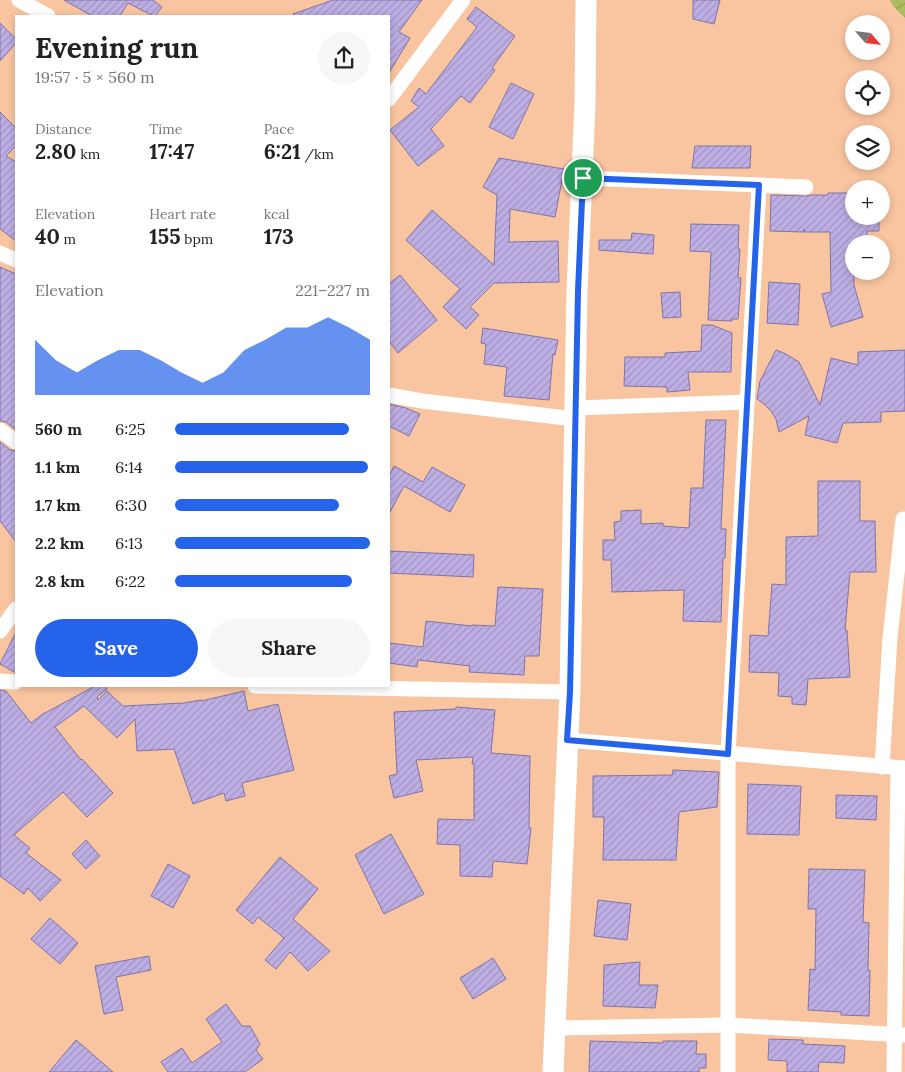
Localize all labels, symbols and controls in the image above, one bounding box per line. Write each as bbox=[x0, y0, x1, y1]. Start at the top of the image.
north arrow bbox=[845, 15, 890, 60]
map controls bbox=[845, 15, 890, 280]
text: Evening run bbox=[35, 30, 198, 66]
button: share bbox=[318, 32, 370, 84]
text: 19:57 · 5 × 560 m bbox=[35, 67, 155, 87]
button: locate bbox=[845, 70, 890, 115]
text: Distance bbox=[35, 120, 92, 138]
text: Time bbox=[149, 120, 182, 138]
text: Pace bbox=[264, 120, 294, 138]
button: layers bbox=[845, 125, 890, 170]
text: 2.80 bbox=[35, 138, 76, 165]
text: 17:47 bbox=[149, 138, 194, 165]
text: 6:21 bbox=[264, 138, 301, 165]
text: km bbox=[76, 145, 100, 163]
text: /km bbox=[301, 145, 334, 163]
pin bbox=[562, 157, 604, 199]
icon: arrive bbox=[569, 164, 597, 192]
button: + bbox=[845, 180, 890, 225]
text: Elevation bbox=[35, 205, 95, 223]
text: Heart rate bbox=[149, 205, 216, 223]
text: kcal bbox=[264, 205, 290, 223]
text: 40 bbox=[35, 223, 60, 250]
text: 155 bbox=[149, 223, 181, 250]
text: 173 bbox=[264, 223, 294, 250]
text: m bbox=[60, 230, 76, 248]
text: bpm bbox=[181, 230, 213, 248]
button: − bbox=[845, 235, 890, 280]
text: Elevation bbox=[35, 280, 104, 300]
text: 221–227 m bbox=[295, 280, 370, 300]
text: 560 m bbox=[35, 419, 82, 439]
text: 6:25 bbox=[115, 419, 146, 439]
text: 1.1 km bbox=[35, 457, 80, 477]
text: 6:14 bbox=[115, 457, 143, 477]
text: 1.7 km bbox=[35, 495, 81, 515]
text: 6:30 bbox=[115, 495, 147, 515]
text: 2.2 km bbox=[35, 533, 84, 553]
text: 6:13 bbox=[115, 533, 143, 553]
text: 2.8 km bbox=[35, 571, 85, 591]
text: 6:22 bbox=[115, 571, 145, 591]
button: Save bbox=[35, 619, 198, 677]
button: Share bbox=[208, 619, 370, 677]

